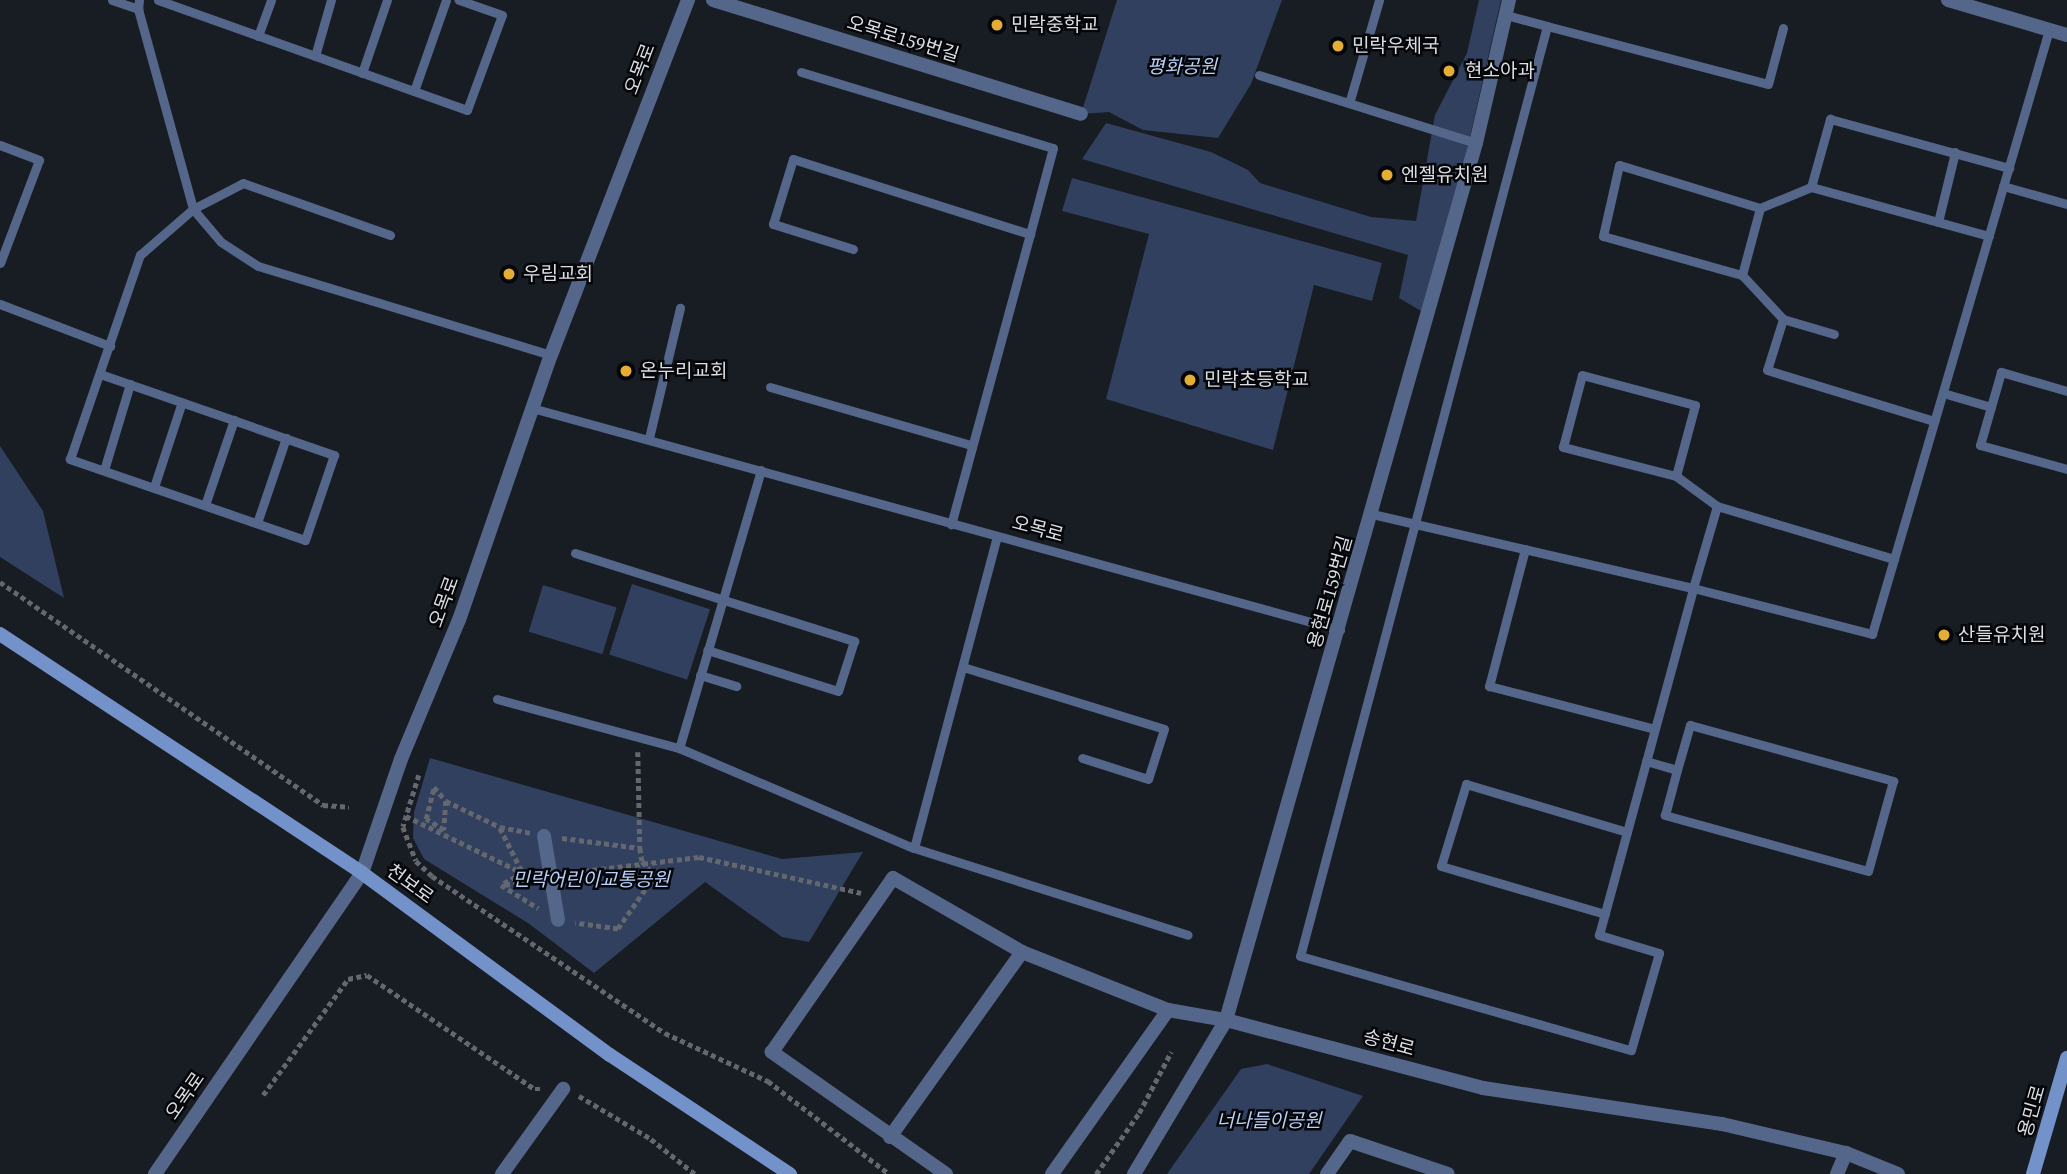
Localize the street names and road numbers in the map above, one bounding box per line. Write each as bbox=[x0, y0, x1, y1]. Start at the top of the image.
street label: 오목로159번길 bbox=[844, 11, 962, 67]
street label: 오목로 bbox=[620, 40, 660, 98]
street label: 오목로 bbox=[1010, 511, 1066, 547]
street label: 용현로159번길 bbox=[1303, 533, 1357, 651]
street label: 오목로 bbox=[424, 573, 464, 631]
street label: 천보로 bbox=[382, 859, 438, 909]
street label: 송현로 bbox=[1361, 1025, 1417, 1061]
street label: 오목로 bbox=[161, 1068, 209, 1124]
street label: 용민로 bbox=[2014, 1083, 2050, 1139]

